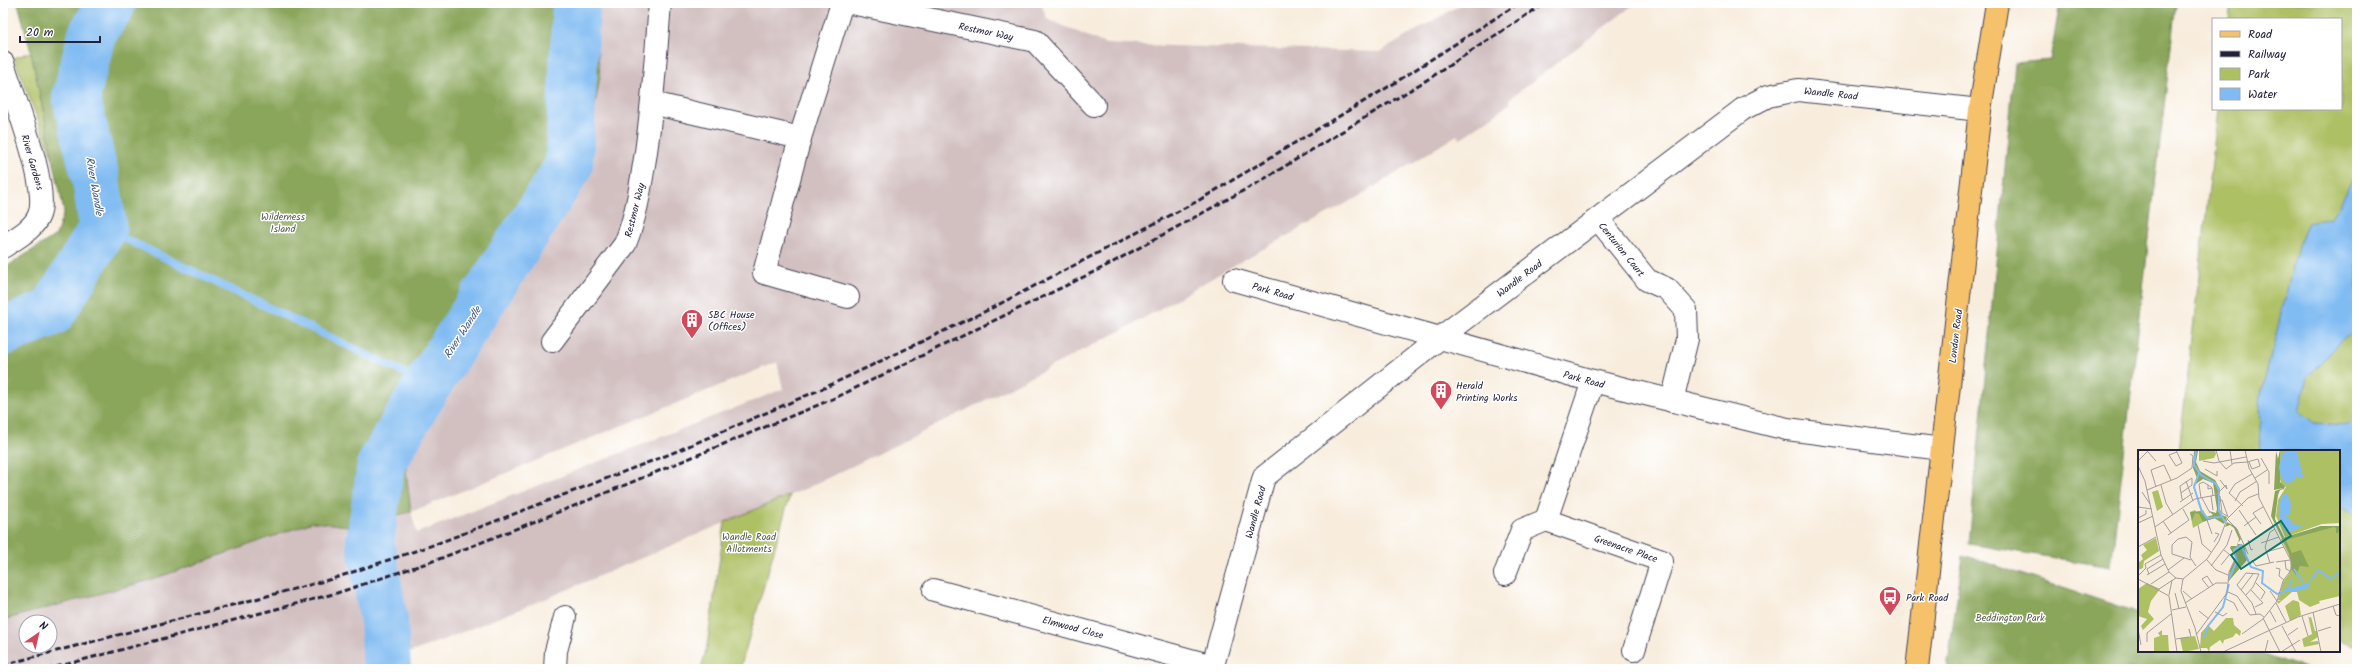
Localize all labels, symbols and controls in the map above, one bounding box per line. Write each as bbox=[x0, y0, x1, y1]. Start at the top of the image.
scale bar bbox=[20, 18, 100, 44]
street label: Restmor Way bbox=[957, 18, 1015, 46]
legend bbox=[2212, 18, 2342, 110]
text: 20 m bbox=[26, 23, 54, 42]
text: Road bbox=[2248, 25, 2273, 44]
text: Railway bbox=[2248, 45, 2286, 64]
text: Park bbox=[2248, 65, 2270, 84]
street label: Wandle Road bbox=[1803, 83, 1860, 105]
text: Water bbox=[2248, 85, 2278, 104]
street label: River Gardens bbox=[16, 132, 48, 193]
water label: River Wandle bbox=[80, 155, 108, 218]
street label: Restmor Way bbox=[620, 181, 650, 239]
park label: Wilderness Island bbox=[261, 209, 306, 237]
street label: Centurion Court bbox=[1594, 219, 1648, 281]
street label: Wandle Road bbox=[1493, 256, 1547, 301]
street label: Park Road bbox=[1250, 278, 1296, 306]
water label: River Wandle bbox=[439, 302, 487, 362]
building icon: SBC House (Offices) bbox=[679, 307, 705, 340]
place label: SBC House (Offices) bbox=[708, 307, 755, 335]
street label: London Road bbox=[1945, 307, 1967, 364]
street label: Park Road bbox=[1561, 367, 1607, 393]
building icon: Herald Printing Works bbox=[1428, 378, 1454, 411]
place label: Herald Printing Works bbox=[1456, 378, 1518, 406]
inset map bbox=[2138, 450, 2340, 652]
street label: Wandle Road bbox=[1241, 483, 1271, 540]
park label: Wandle Road Allotments bbox=[722, 529, 777, 557]
street label: Greenacre Place bbox=[1592, 531, 1660, 567]
bus stop icon: Park Road bbox=[1877, 584, 1903, 617]
place label: Park Road bbox=[1906, 590, 1949, 606]
park label: Beddington Park bbox=[1975, 610, 2045, 626]
street label: Elmwood Close bbox=[1040, 612, 1106, 644]
north arrow bbox=[18, 614, 58, 654]
text: N bbox=[35, 617, 51, 636]

